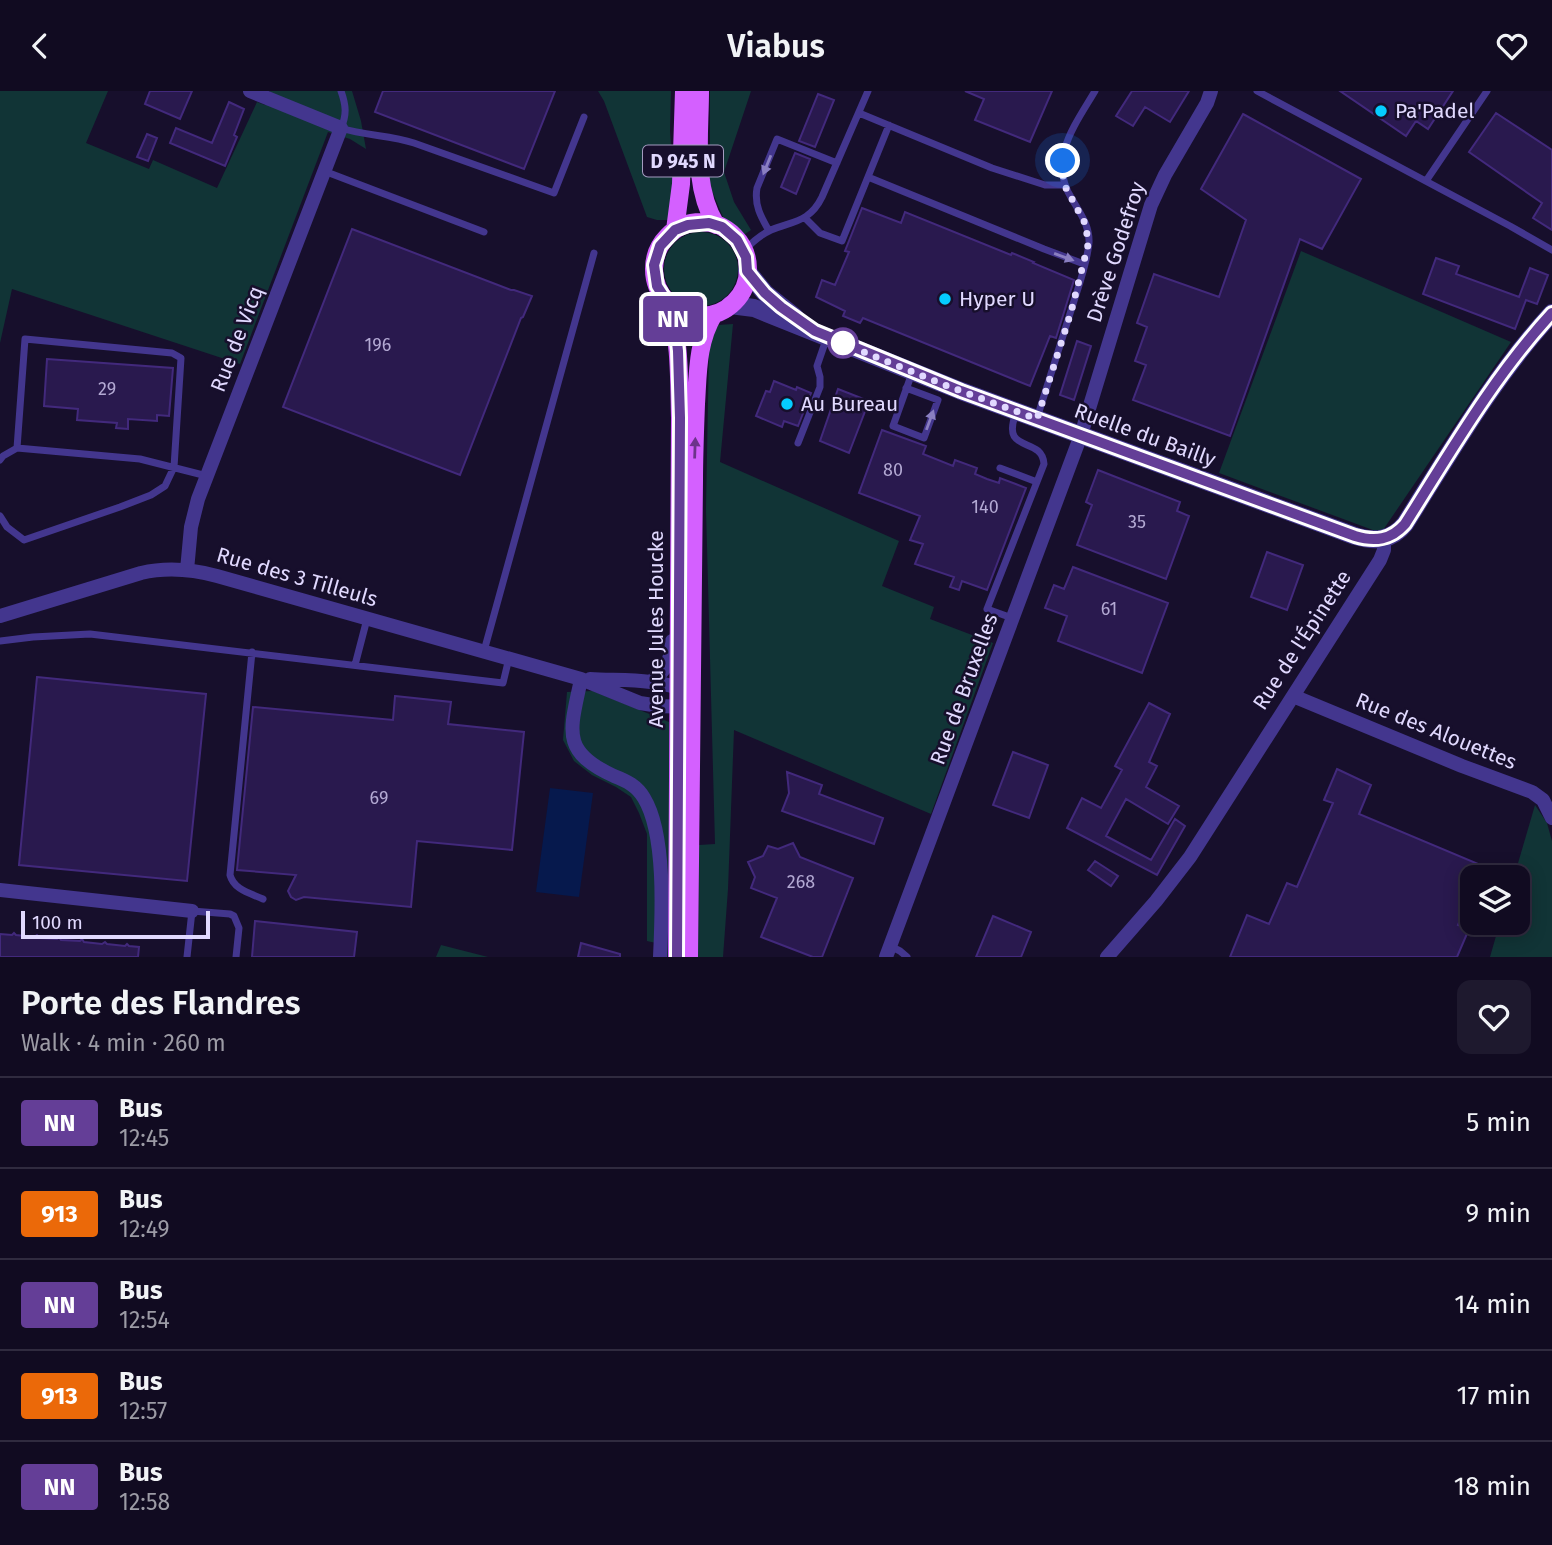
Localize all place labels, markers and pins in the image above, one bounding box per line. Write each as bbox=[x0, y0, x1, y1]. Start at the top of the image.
place label: Pa'Padel bbox=[1395, 98, 1475, 124]
marker: Pa'Padel bbox=[1373, 103, 1389, 119]
place label: Hyper U bbox=[959, 286, 1035, 312]
marker: Hyper U bbox=[937, 291, 953, 307]
unlabelled marker bbox=[828, 328, 858, 358]
place label: Au Bureau bbox=[801, 391, 898, 417]
marker: Au Bureau bbox=[779, 396, 795, 412]

